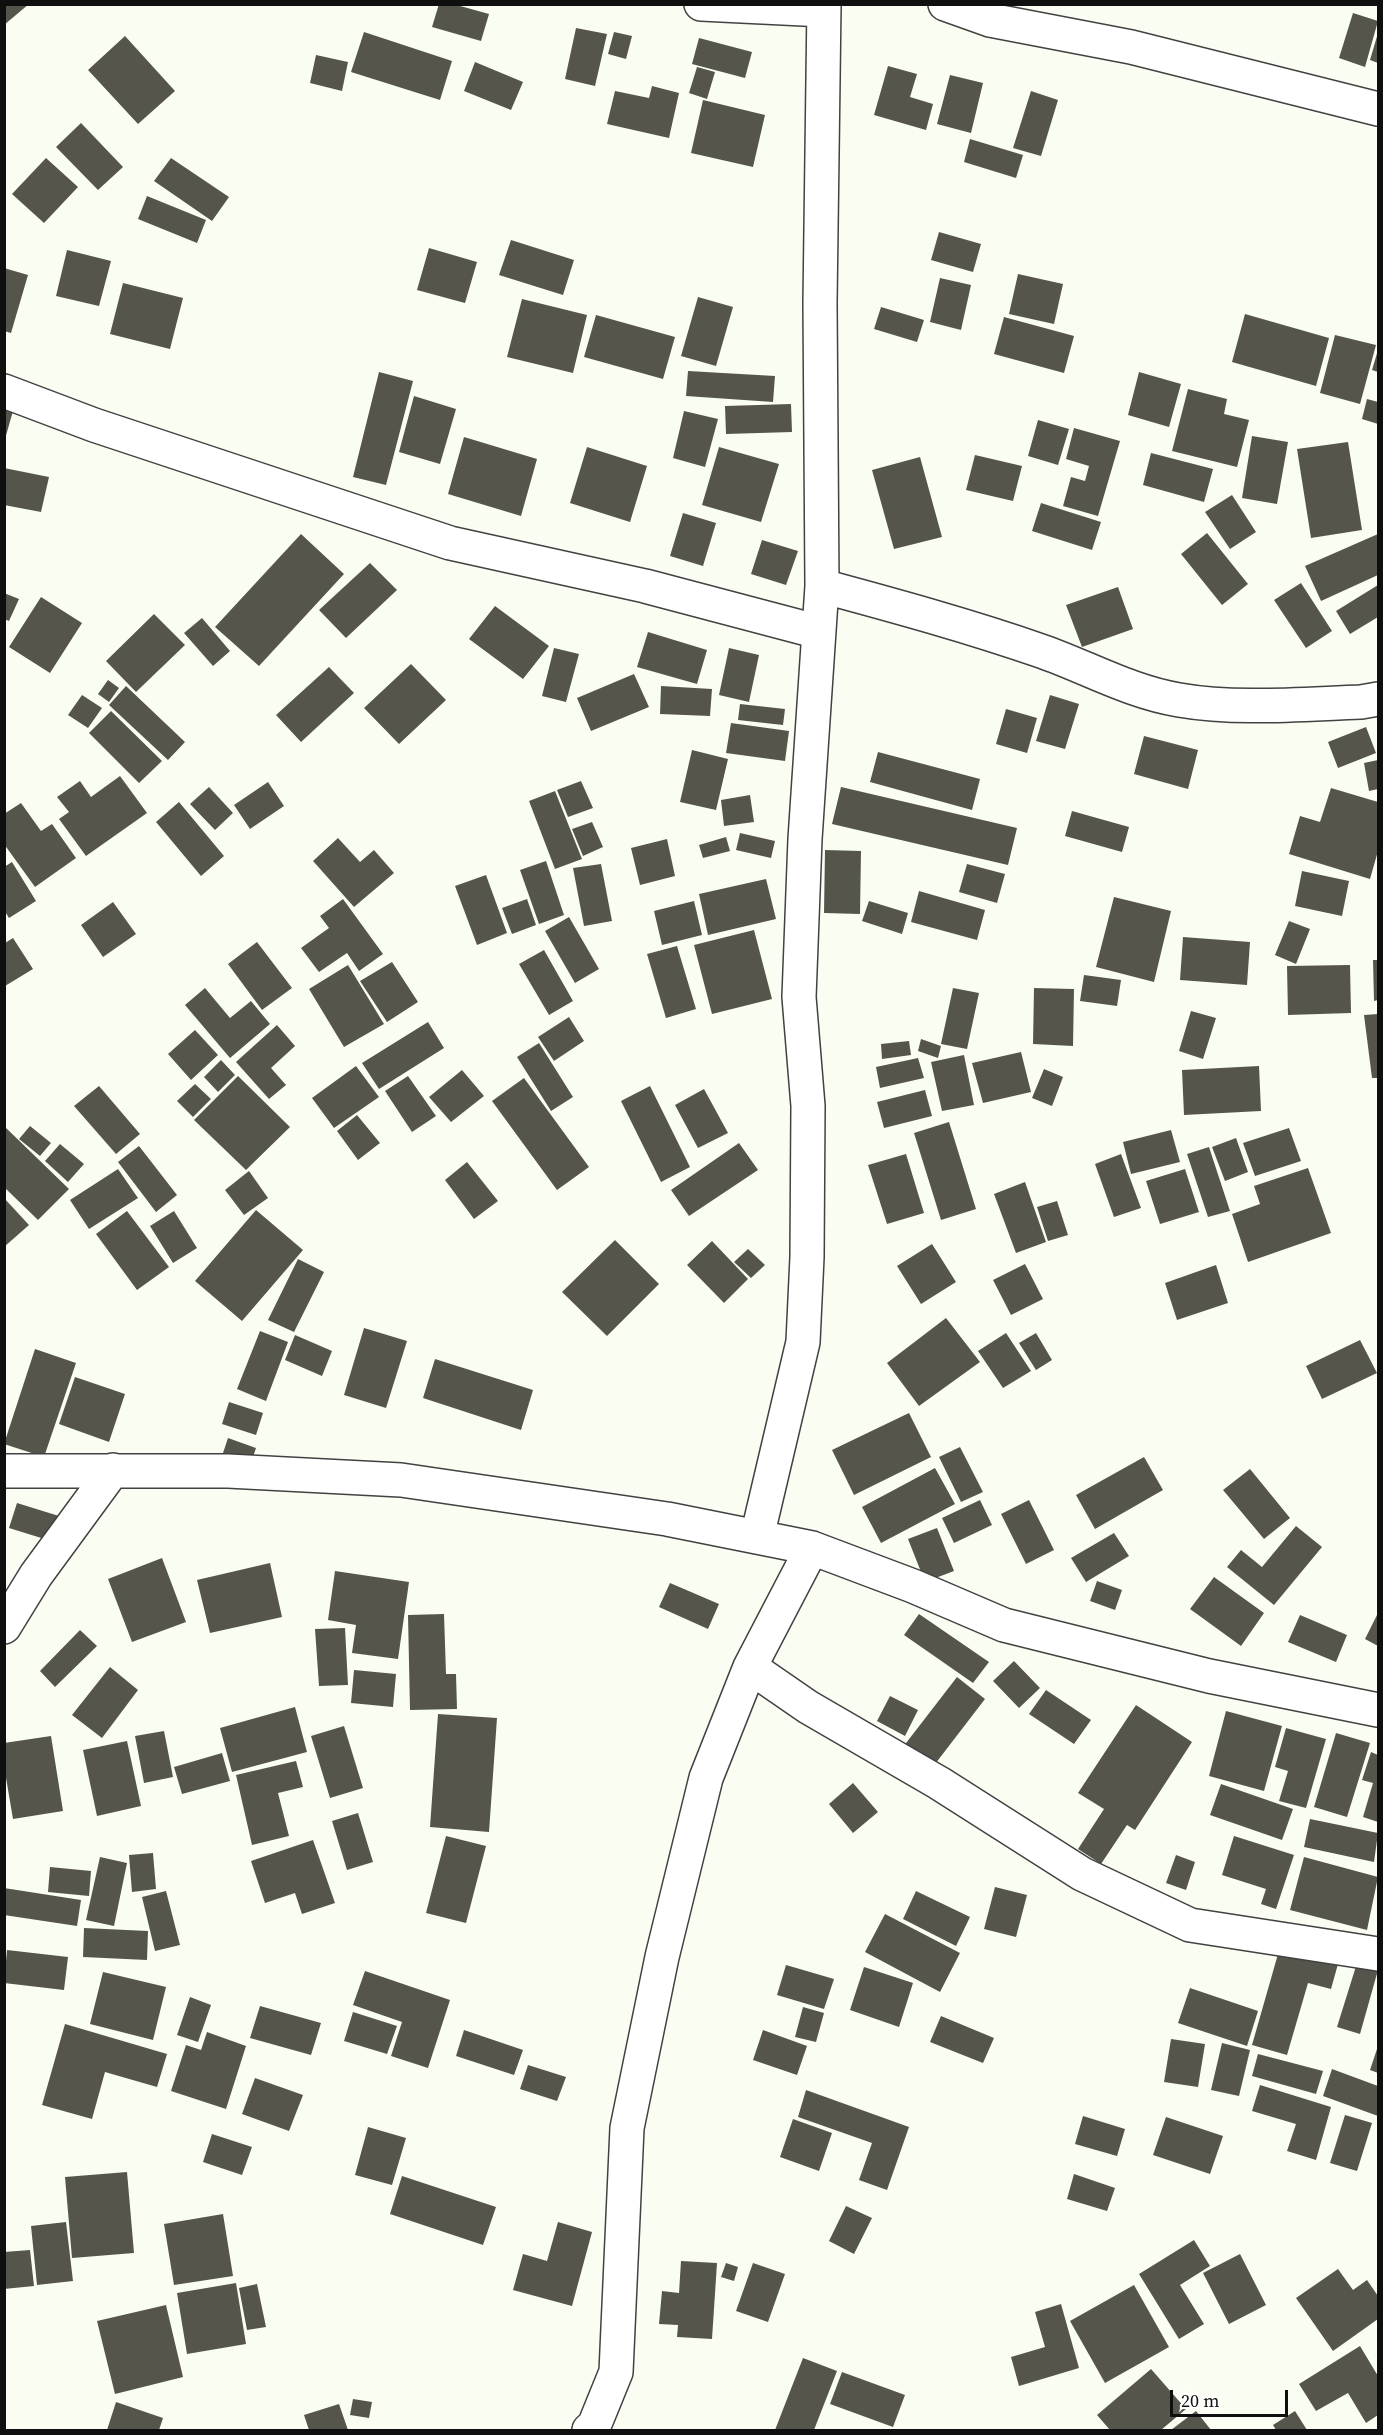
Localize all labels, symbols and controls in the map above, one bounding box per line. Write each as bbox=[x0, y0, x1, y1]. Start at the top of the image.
scale bar bbox=[1173, 2378, 1292, 2416]
text: 20 m bbox=[1181, 2388, 1219, 2413]

